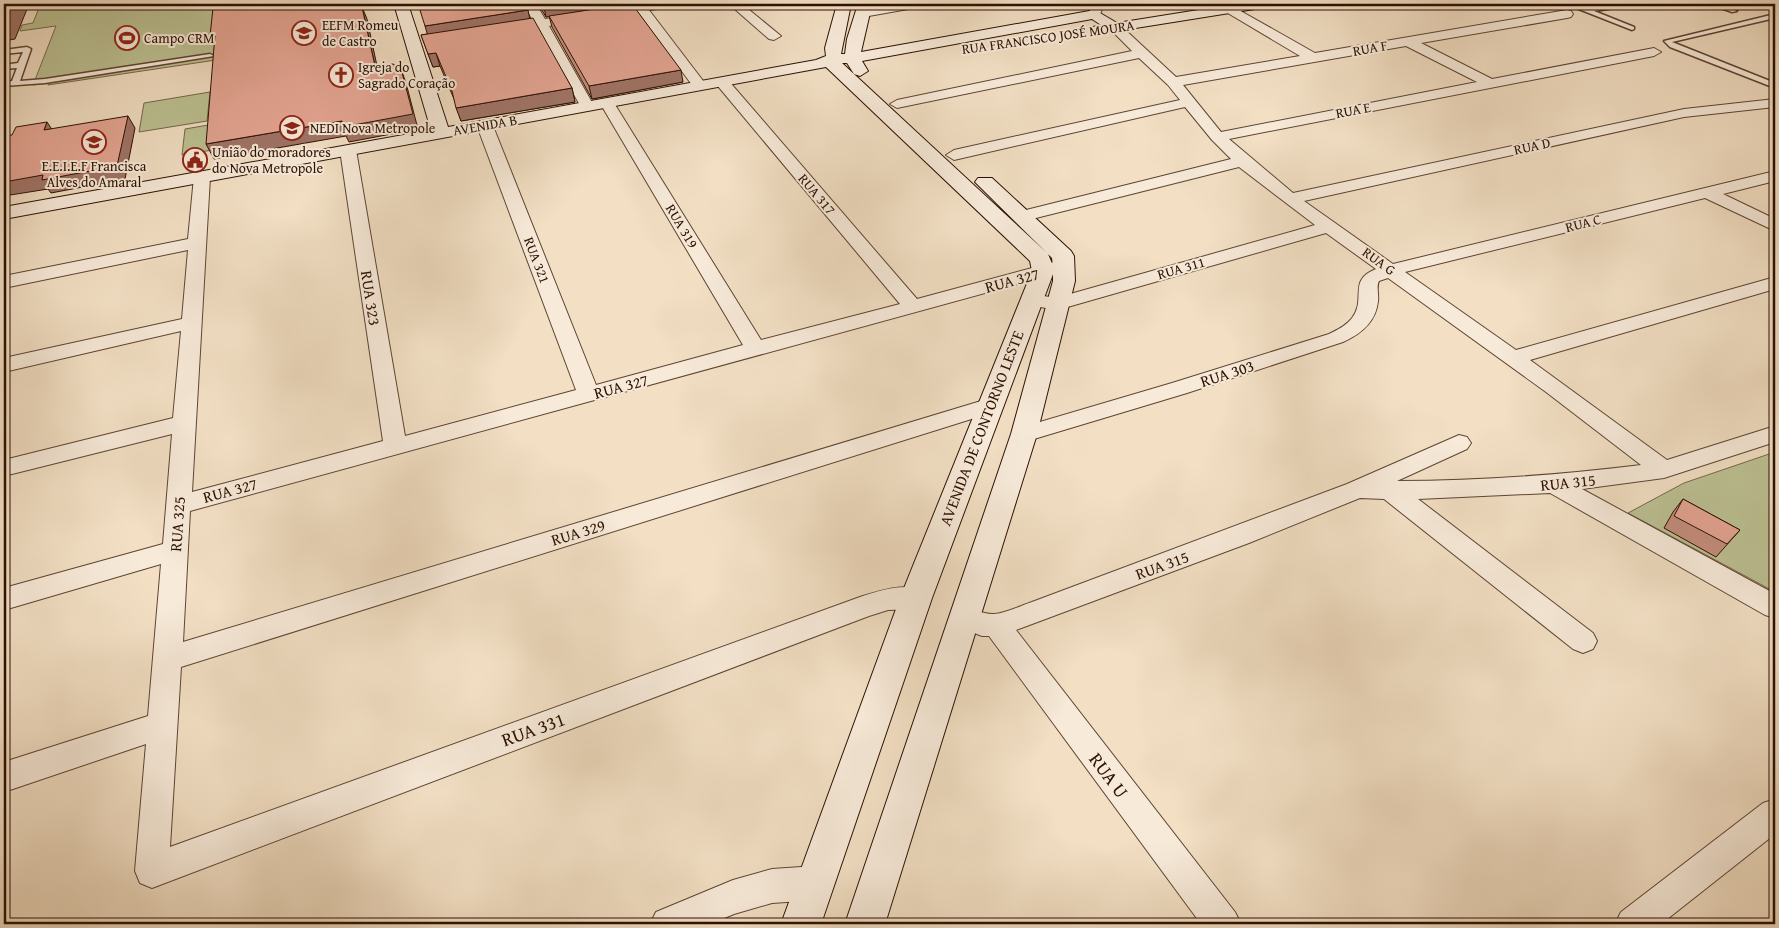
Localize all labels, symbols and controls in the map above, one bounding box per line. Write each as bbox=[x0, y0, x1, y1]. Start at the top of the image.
place label: EEFM Romeu de Castro bbox=[322, 15, 399, 51]
street label: RUA FRANCISCO JOSÉ MOURA bbox=[960, 15, 1136, 59]
school or university icon: EEFM Romeu de Castro bbox=[291, 20, 317, 46]
sports icon: Campo CRM bbox=[114, 25, 140, 51]
place label: Campo CRM bbox=[144, 28, 215, 48]
street label: RUA F bbox=[1351, 35, 1389, 61]
place label: Igreja do Sagrado Coração bbox=[358, 57, 455, 93]
church icon: Igreja do Sagrado Coração bbox=[328, 62, 354, 88]
street label: RUA E bbox=[1334, 97, 1372, 123]
street label: AVENIDA B bbox=[451, 110, 519, 140]
school or university icon: NEDI Nova Metropole bbox=[279, 115, 305, 141]
place label: NEDI Nova Metropole bbox=[310, 118, 436, 138]
school or university icon: E.E.I.E.F Francisca Alves do Amaral bbox=[81, 129, 107, 155]
street label: RUA D bbox=[1512, 132, 1552, 160]
place label: União do moradores do Nova Metropole bbox=[212, 142, 331, 178]
public building icon: União do moradores do Nova Metropole bbox=[182, 147, 208, 173]
place label: E.E.I.E.F Francisca Alves do Amaral bbox=[42, 156, 147, 192]
street label: RUA 317 bbox=[794, 169, 840, 219]
street label: RUA 319 bbox=[661, 200, 703, 252]
street label: RUA C bbox=[1563, 209, 1603, 237]
street label: RUA 321 bbox=[519, 234, 555, 286]
street label: RUA G bbox=[1358, 242, 1400, 280]
street label: RUA 311 bbox=[1155, 252, 1207, 284]
street label: RUA 327 bbox=[982, 261, 1042, 299]
street label: RUA 323 bbox=[355, 269, 387, 327]
street label: AVENIDA DE CONTORNO LESTE bbox=[933, 327, 1029, 529]
street label: RUA 303 bbox=[1197, 353, 1257, 393]
street label: RUA 327 bbox=[591, 367, 651, 405]
street label: RUA 315 bbox=[1539, 467, 1597, 497]
street label: RUA 327 bbox=[200, 471, 260, 509]
street label: RUA 325 bbox=[163, 496, 191, 552]
street label: RUA 329 bbox=[548, 512, 608, 552]
street label: RUA 315 bbox=[1132, 544, 1192, 586]
street label: RUA 331 bbox=[497, 705, 569, 753]
street label: RUA U bbox=[1083, 746, 1135, 804]

